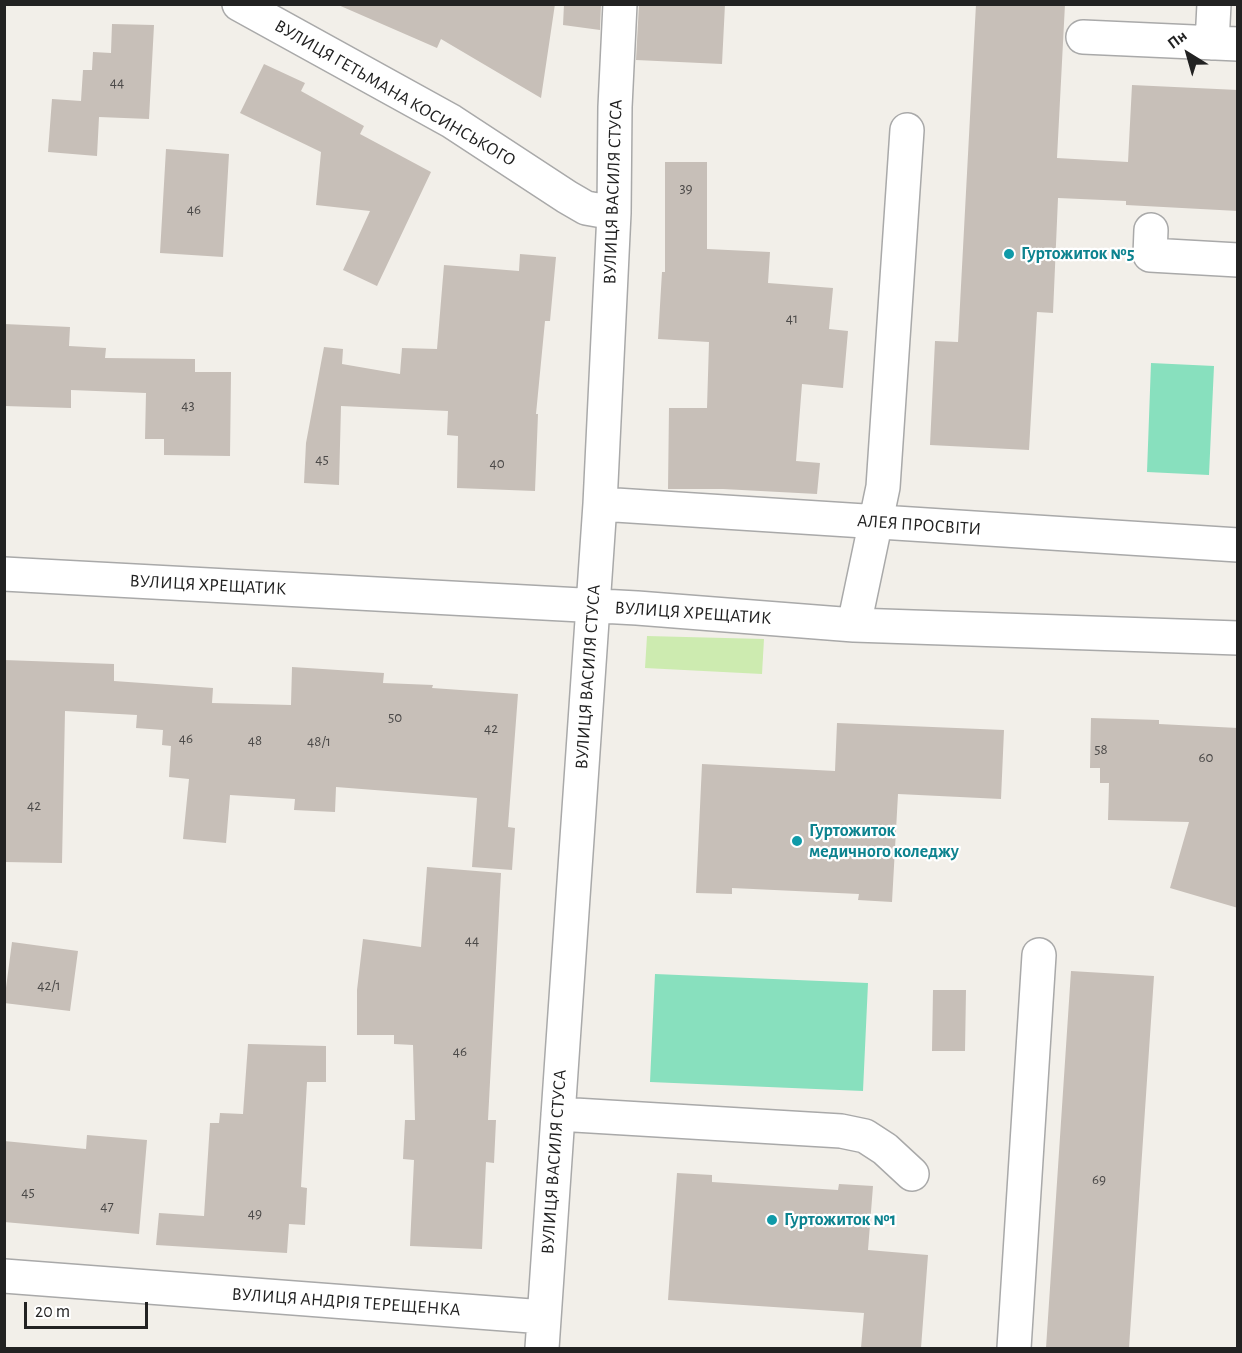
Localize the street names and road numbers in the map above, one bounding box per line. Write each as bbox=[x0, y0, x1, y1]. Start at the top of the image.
street label: ВУЛИЦЯ ГЕТЬМАНА КОСИНСЬКОГО bbox=[270, 15, 520, 171]
street label: ВУЛИЦЯ ВАСИЛЯ СТУСА bbox=[599, 99, 627, 285]
street label: АЛЕЯ ПРОСВІТИ bbox=[856, 510, 982, 540]
street label: ВУЛИЦЯ ХРЕЩАТИК bbox=[129, 570, 287, 600]
street label: ВУЛИЦЯ ВАСИЛЯ СТУСА bbox=[571, 584, 605, 770]
street label: ВУЛИЦЯ ХРЕЩАТИК bbox=[614, 597, 772, 629]
street label: ВУЛИЦЯ ВАСИЛЯ СТУСА bbox=[537, 1069, 571, 1255]
street label: ВУЛИЦЯ АНДРІЯ ТЕРЕЩЕНКА bbox=[231, 1283, 461, 1321]

